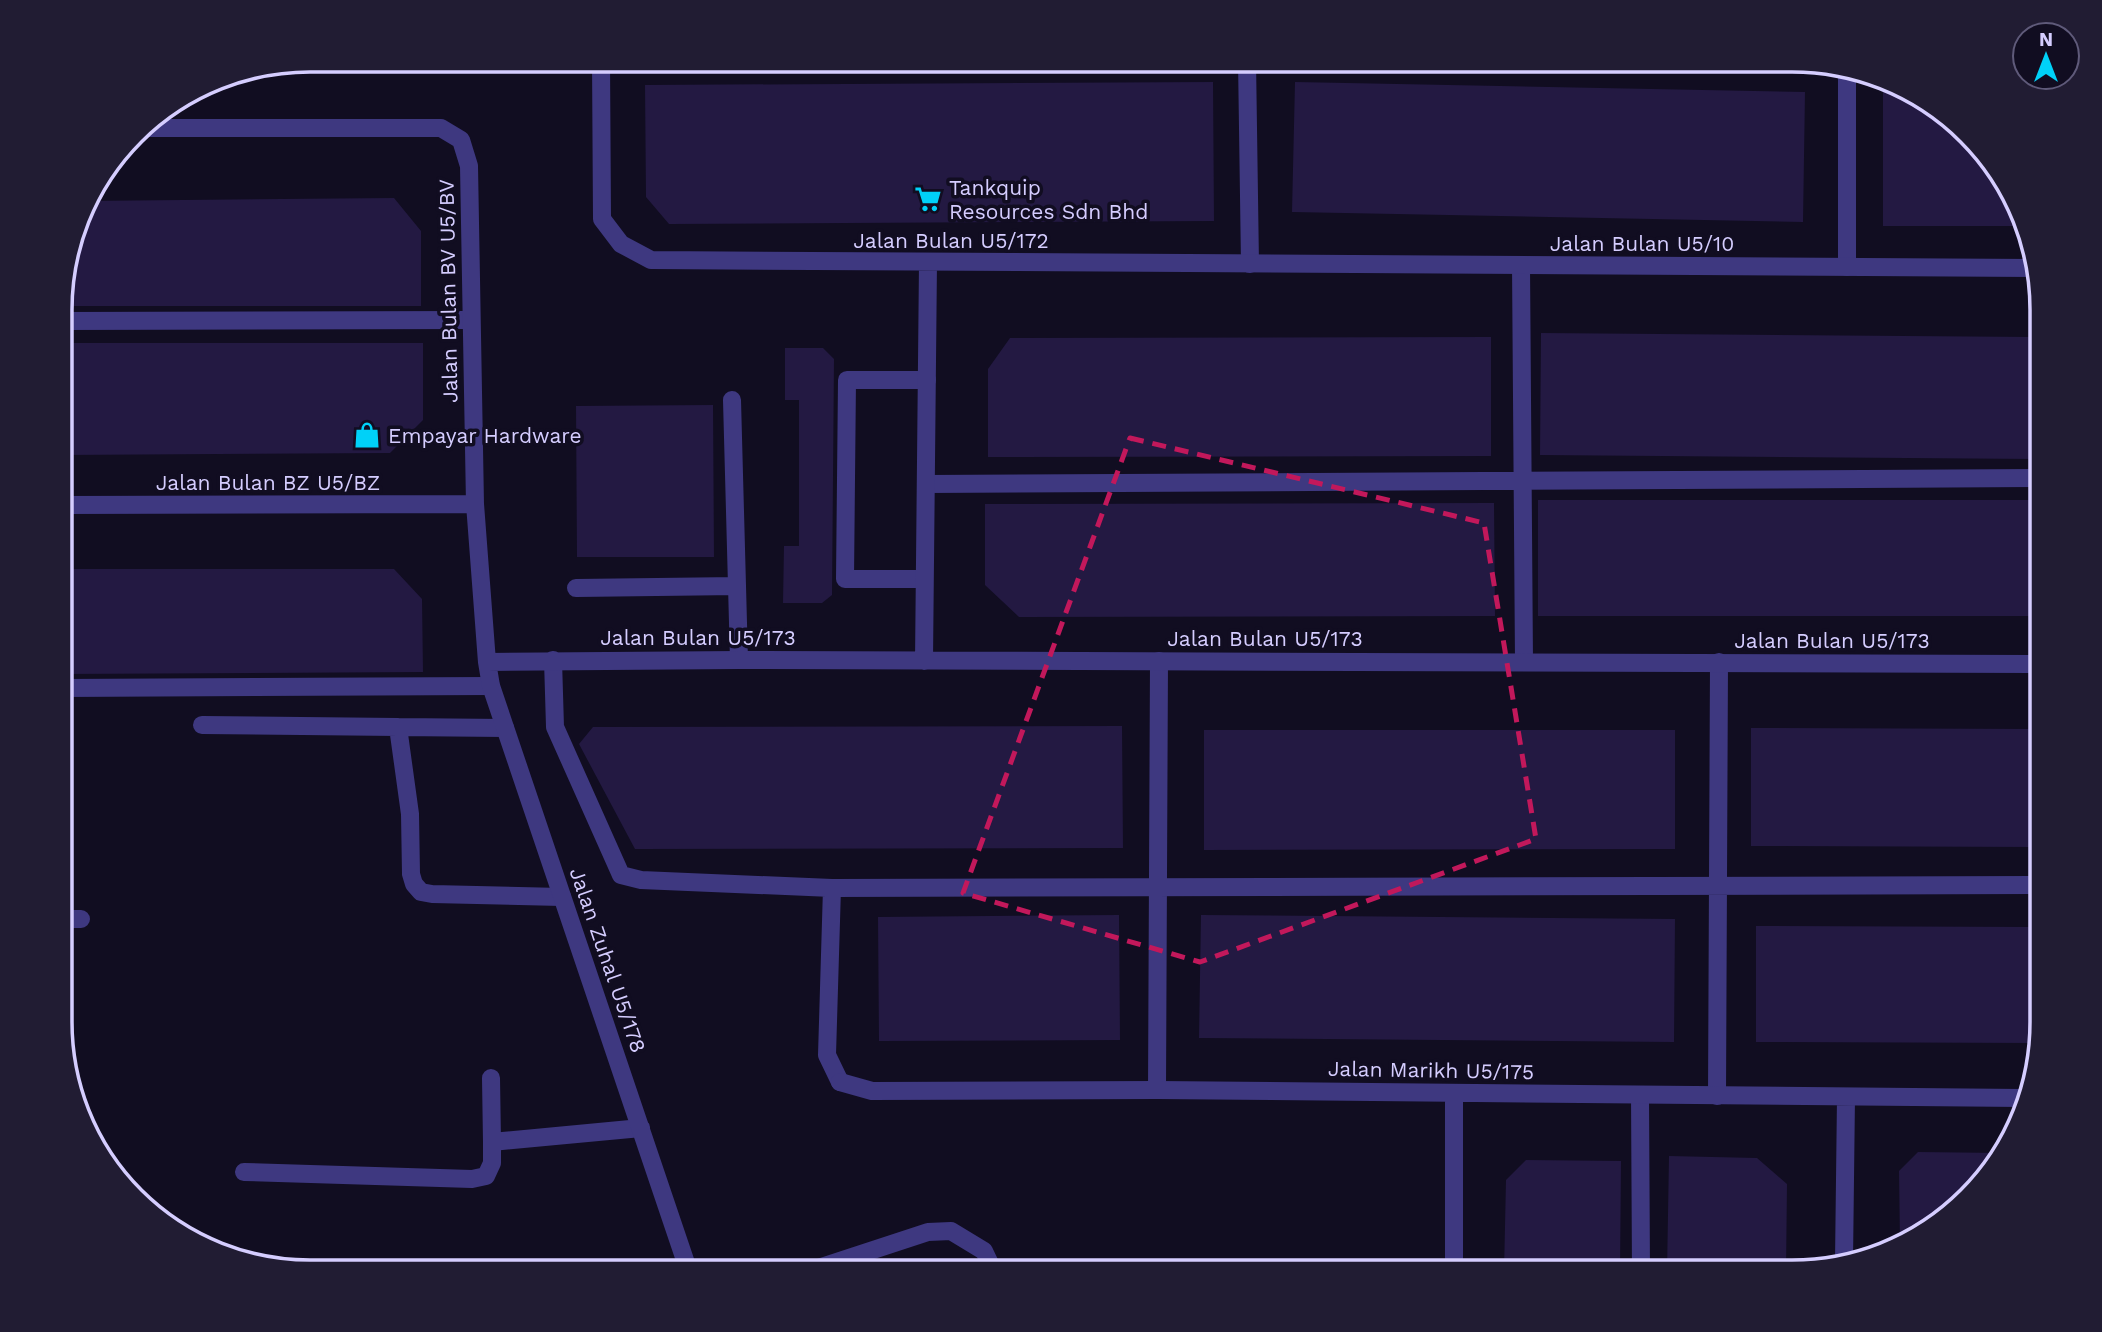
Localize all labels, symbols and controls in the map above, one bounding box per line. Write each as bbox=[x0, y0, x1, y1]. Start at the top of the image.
north arrow bbox=[2011, 21, 2081, 91]
text: N bbox=[2039, 28, 2053, 51]
place label: Tankquip Resources Sdn Bhd bbox=[949, 175, 1148, 224]
street label: Jalan Bulan BV U5/BV bbox=[434, 178, 462, 403]
supermarket icon: Tankquip Resources Sdn Bhd bbox=[913, 184, 943, 214]
street label: Jalan Bulan U5/172 bbox=[853, 228, 1049, 253]
street label: Jalan Bulan U5/10 bbox=[1550, 231, 1734, 256]
shop icon: Empayar Hardware bbox=[352, 420, 382, 450]
place label: Empayar Hardware bbox=[388, 423, 582, 448]
street label: Jalan Bulan BZ U5/BZ bbox=[156, 470, 380, 495]
street label: Jalan Bulan U5/173 bbox=[600, 625, 796, 650]
street label: Jalan Bulan U5/173 bbox=[1167, 626, 1363, 651]
street label: Jalan Bulan U5/173 bbox=[1734, 628, 1930, 653]
street label: Jalan Zuhal U5/178 bbox=[565, 864, 651, 1056]
street label: Jalan Marikh U5/175 bbox=[1328, 1056, 1534, 1084]

